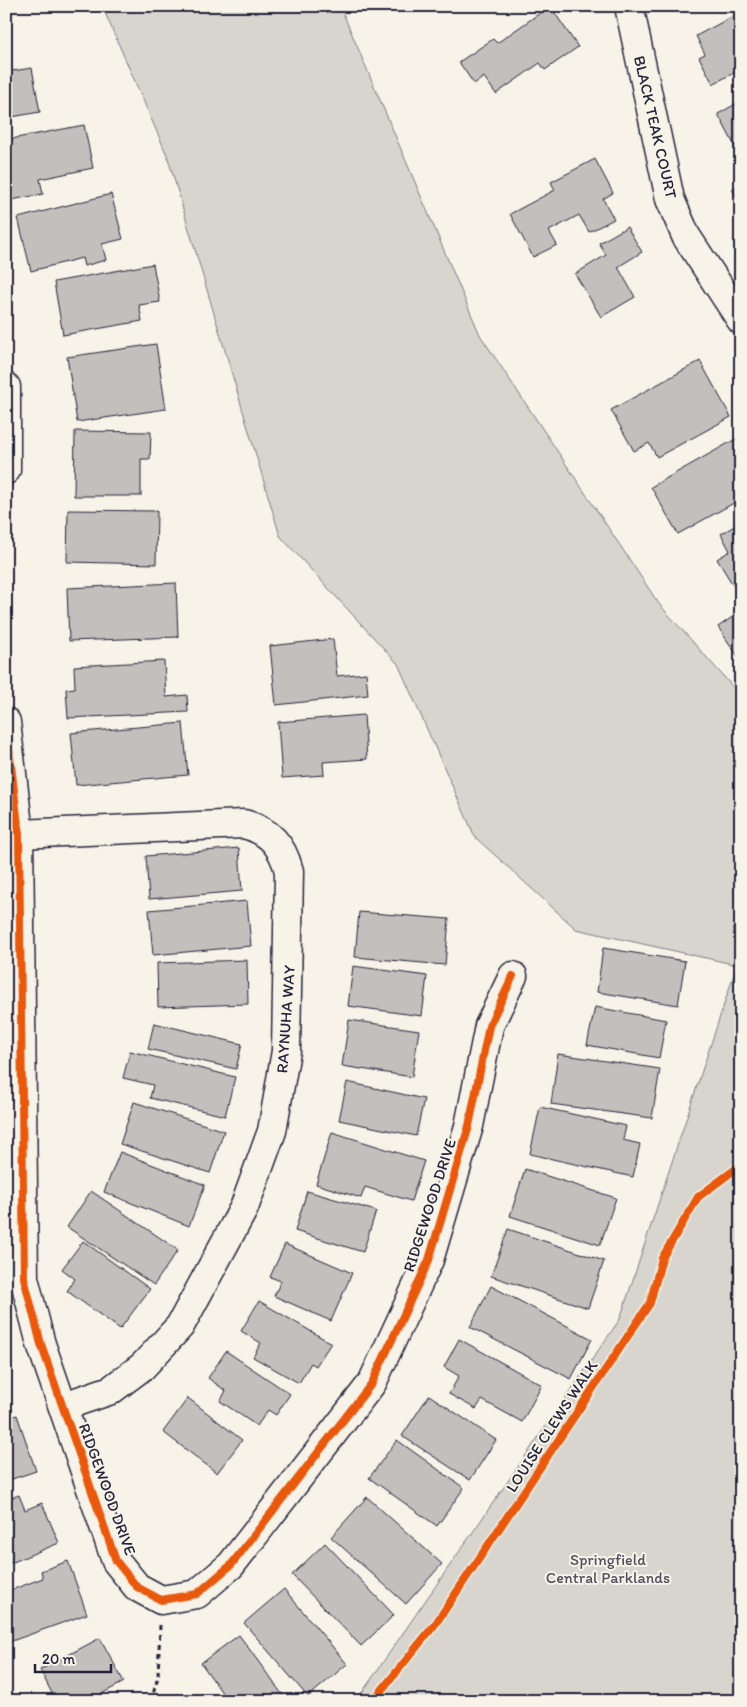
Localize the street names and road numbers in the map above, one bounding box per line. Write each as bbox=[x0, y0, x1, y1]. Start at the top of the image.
street label: BLACK TEAK COURT bbox=[630, 54, 681, 200]
street label: RAYNUHA WAY bbox=[272, 964, 299, 1074]
street label: RIDGEWOOD DRIVE bbox=[399, 1136, 460, 1274]
street label: LOUISE CLEWS WALK bbox=[502, 1356, 602, 1496]
street label: RIDGEWOOD DRIVE bbox=[75, 1421, 140, 1558]

